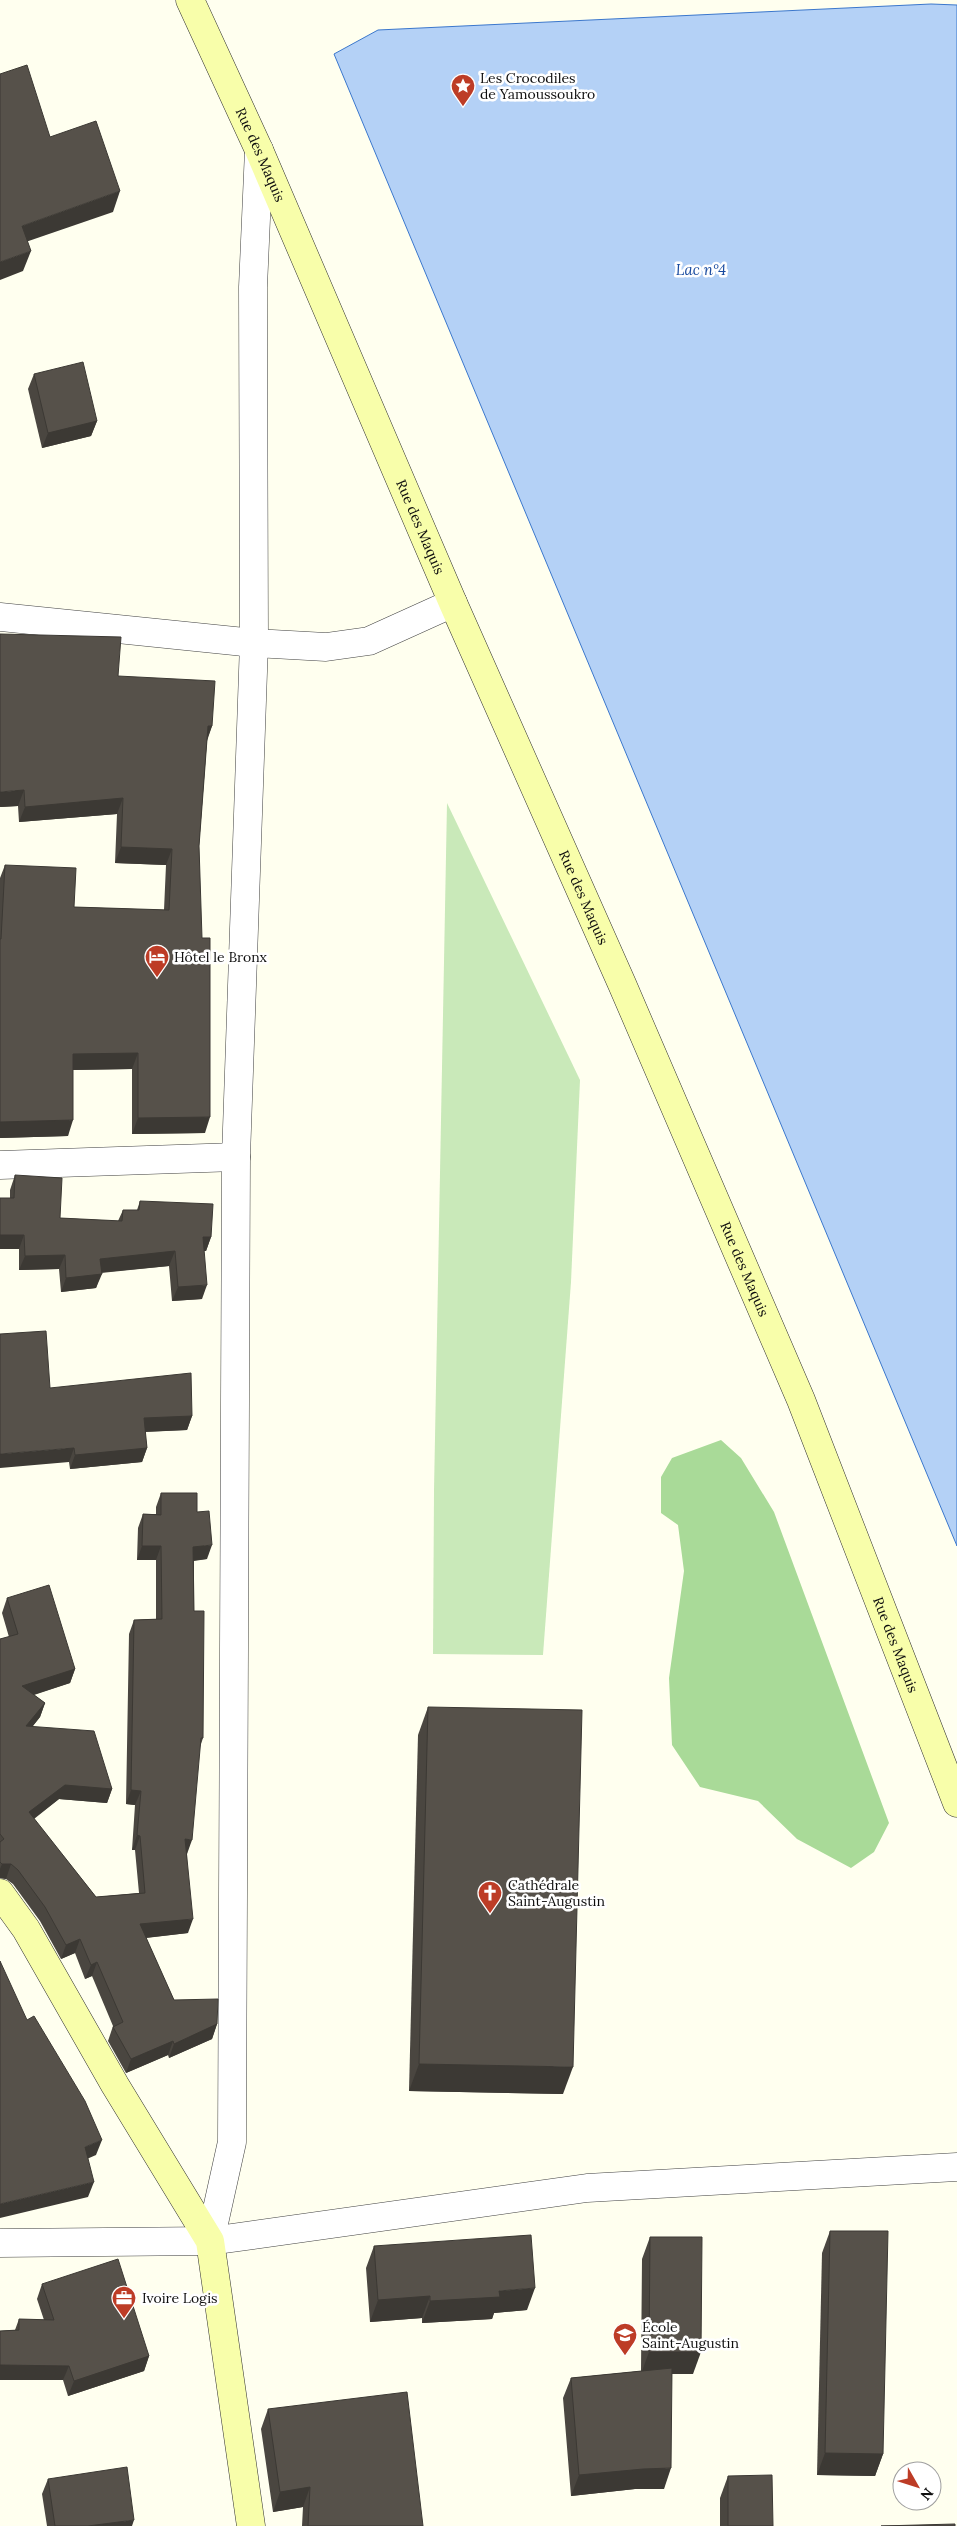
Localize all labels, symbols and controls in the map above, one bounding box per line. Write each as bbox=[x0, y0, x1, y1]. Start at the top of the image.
place label: Les Crocodiles de Yamoussoukro bbox=[480, 69, 595, 103]
place icon: Les Crocodiles de Yamoussoukro bbox=[450, 73, 476, 107]
street label: Rue des Maquis bbox=[232, 105, 289, 205]
water label: Lac n°4 bbox=[676, 260, 726, 279]
street label: Rue des Maquis bbox=[392, 477, 449, 577]
street label: Rue des Maquis bbox=[555, 847, 612, 947]
hotel icon: Hôtel le Bronx bbox=[144, 944, 170, 978]
place label: Hôtel le Bronx bbox=[174, 948, 268, 966]
street label: Rue des Maquis bbox=[716, 1219, 773, 1319]
street label: Rue des Maquis bbox=[869, 1594, 922, 1695]
place label: Cathédrale Saint-Augustin bbox=[508, 1876, 606, 1910]
church icon: Cathédrale Saint-Augustin bbox=[477, 1880, 503, 1914]
office icon: Ivoire Logis bbox=[111, 2285, 137, 2319]
place label: Ivoire Logis bbox=[142, 2289, 218, 2307]
place label: École Saint-Augustin bbox=[642, 2318, 740, 2352]
school or university icon: École Saint-Augustin bbox=[612, 2322, 638, 2356]
north arrow bbox=[892, 2461, 942, 2511]
text: N bbox=[917, 2484, 938, 2504]

